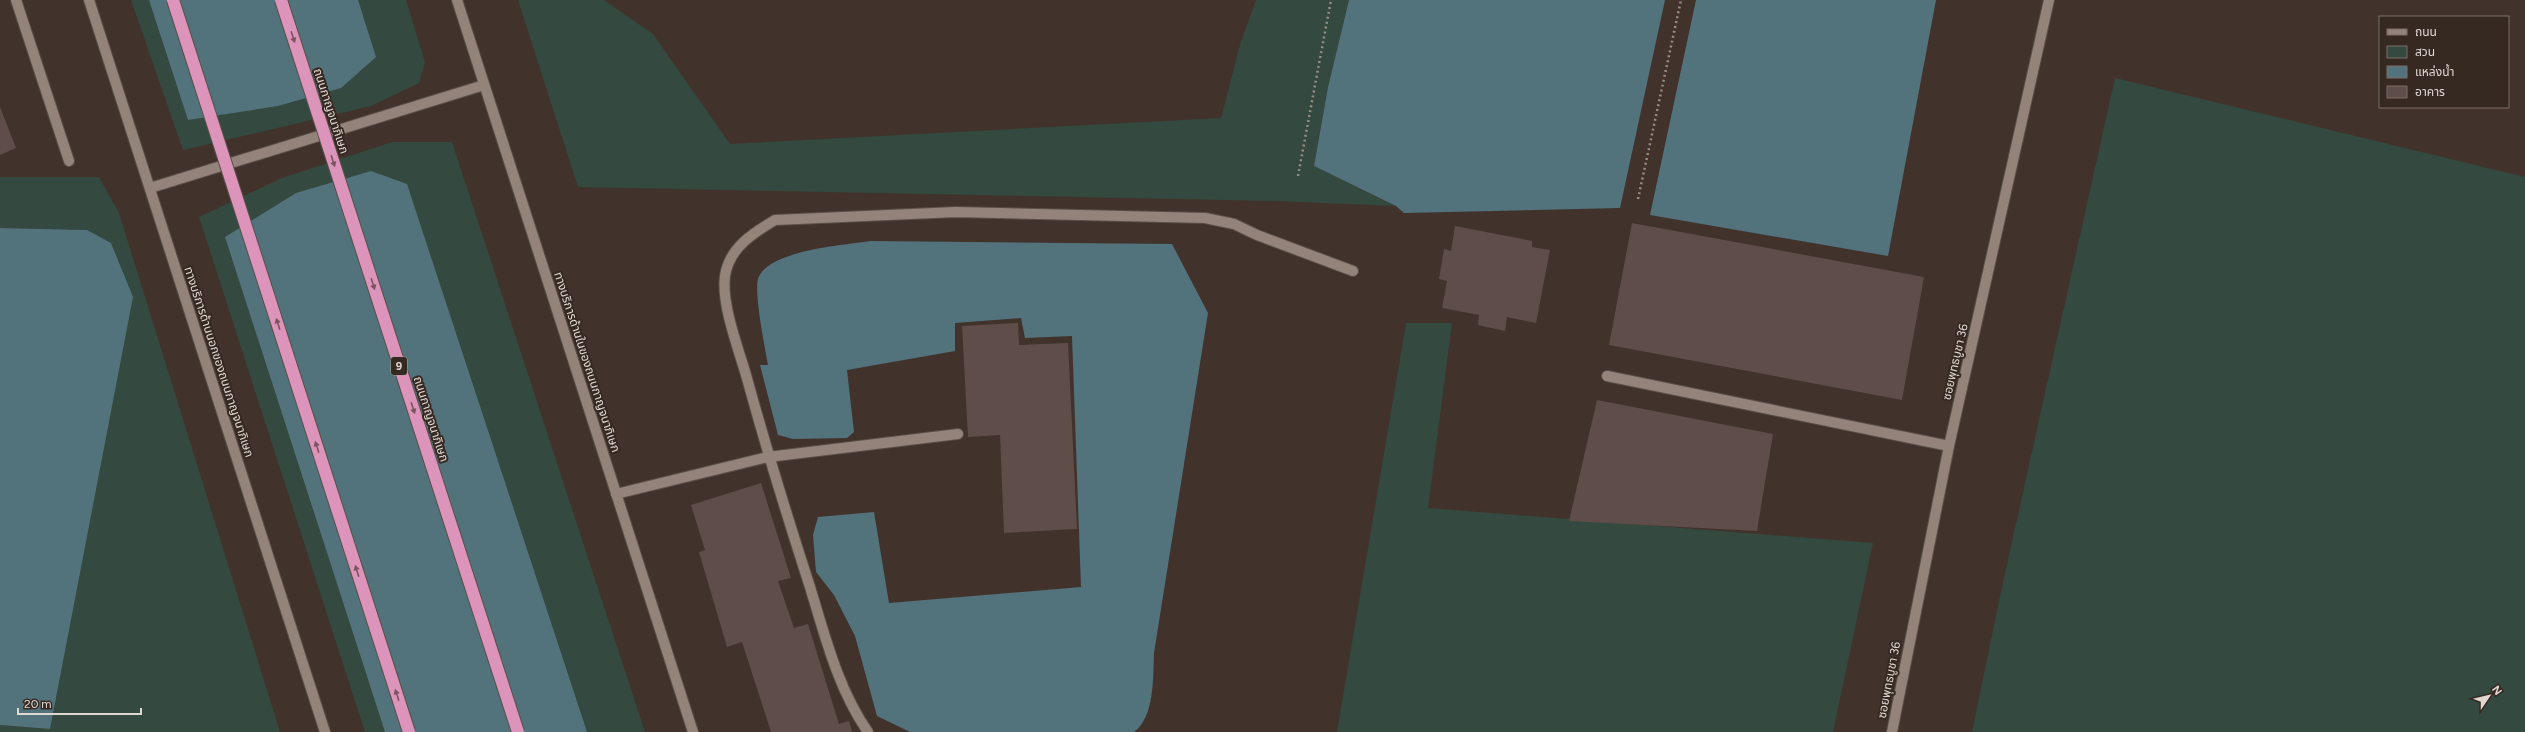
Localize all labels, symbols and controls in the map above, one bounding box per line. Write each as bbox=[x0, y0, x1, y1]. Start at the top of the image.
legend bbox=[2379, 16, 2509, 108]
text: ถนน bbox=[2415, 25, 2437, 39]
one-way arrow bbox=[290, 31, 296, 43]
text: สวน bbox=[2415, 45, 2435, 59]
text: แหล่งน้ำ bbox=[2415, 63, 2454, 79]
street label: ถนนกาญจนาภิเษก bbox=[311, 66, 351, 156]
text: อาคาร bbox=[2415, 85, 2445, 99]
one-way arrow bbox=[330, 155, 336, 167]
street label: ทางบริการด้านนอกของถนนกาญจนาภิเษก bbox=[181, 265, 257, 459]
street label: ทางบริการด้านในของถนนกาญจนาภิเษก bbox=[551, 270, 623, 454]
one-way arrow bbox=[370, 279, 376, 291]
one-way arrow bbox=[274, 317, 280, 329]
street label: ซอยพุทธบูชา 36 bbox=[1939, 322, 1971, 402]
road number: 9 bbox=[391, 357, 407, 375]
street label: ถนนกาญจนาภิเษก bbox=[411, 374, 451, 464]
one-way arrow bbox=[410, 402, 416, 414]
one-way arrow bbox=[314, 441, 320, 453]
one-way arrow bbox=[354, 565, 360, 577]
street label: ซอยพุทธบูชา 36 bbox=[1875, 640, 1903, 720]
north arrow bbox=[2469, 676, 2509, 716]
text: N bbox=[2489, 683, 2505, 698]
one-way arrow bbox=[394, 689, 400, 701]
scale bar bbox=[18, 690, 141, 716]
text: 20 m bbox=[24, 697, 52, 711]

